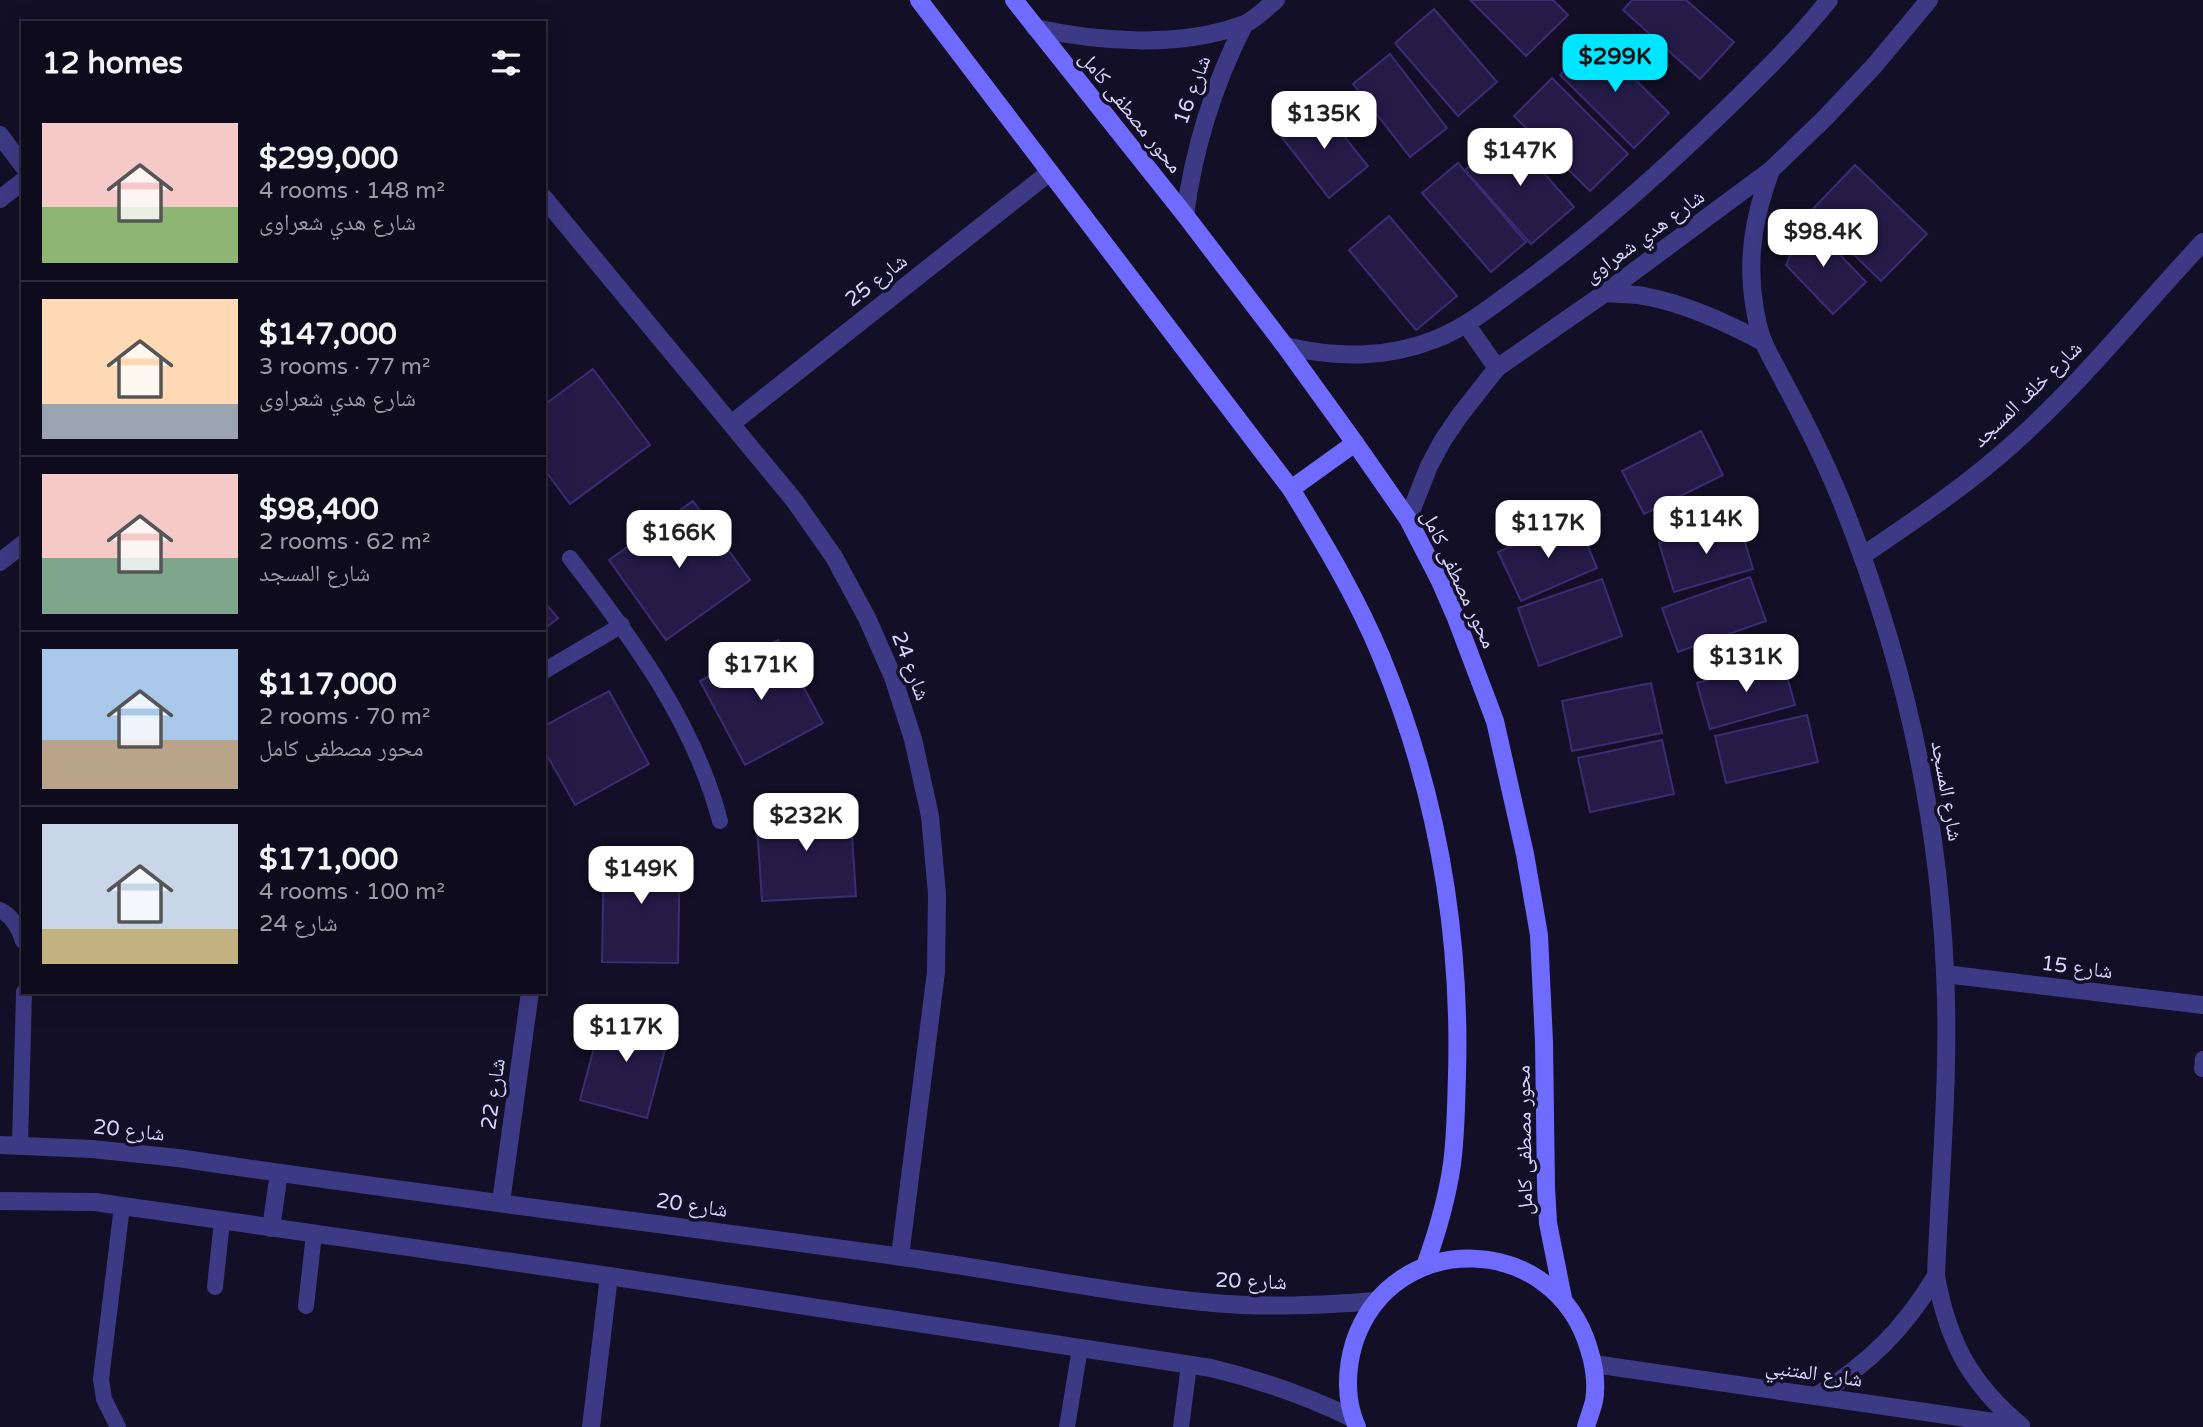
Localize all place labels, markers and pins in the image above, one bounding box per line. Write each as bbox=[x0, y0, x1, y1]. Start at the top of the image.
pin: $299K bbox=[1566, 34, 1664, 94]
pin: $135K bbox=[1275, 92, 1373, 151]
pin: $147K bbox=[1471, 128, 1569, 188]
pin: $98.4K bbox=[1766, 210, 1880, 269]
pin: $114K bbox=[1657, 496, 1755, 556]
pin: $117K bbox=[1499, 500, 1597, 560]
pin: $166K bbox=[630, 510, 728, 570]
pin: $131K bbox=[1697, 634, 1795, 694]
pin: $171K bbox=[712, 642, 810, 702]
pin: $232K bbox=[757, 794, 855, 853]
pin: $149K bbox=[592, 846, 690, 906]
pin: $117K bbox=[577, 1004, 675, 1064]

